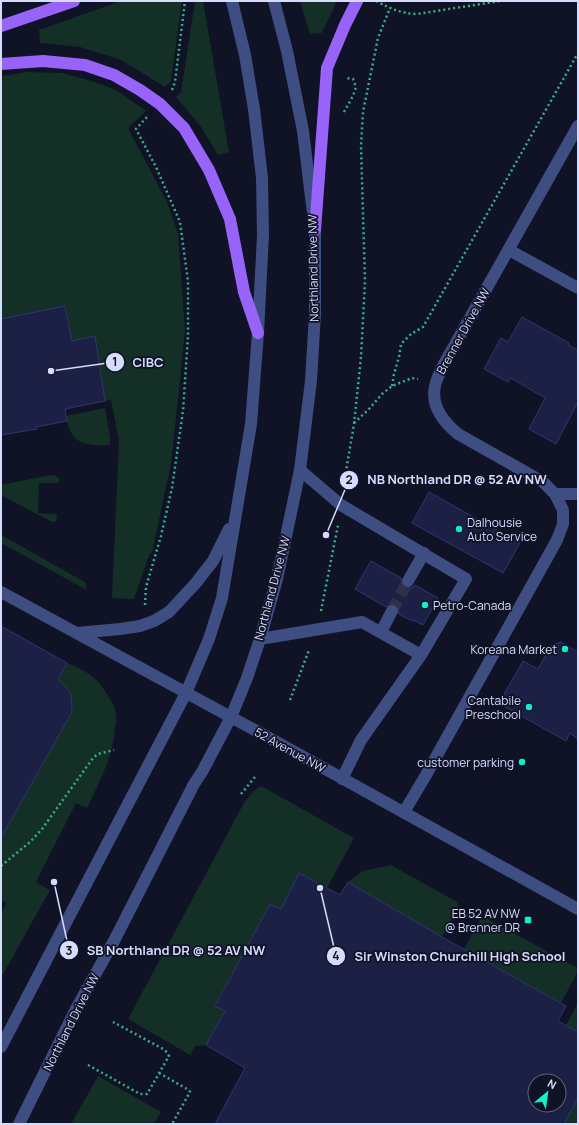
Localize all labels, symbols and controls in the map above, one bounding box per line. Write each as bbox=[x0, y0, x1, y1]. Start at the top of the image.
street label: Northland Drive NW bbox=[304, 213, 322, 322]
street label: Brenner Drive NW bbox=[432, 284, 494, 377]
callout: CIBC bbox=[105, 350, 172, 375]
text: 1 bbox=[112, 353, 118, 370]
text: CIBC bbox=[132, 353, 164, 371]
callout: NB Northland DR @ 52 AV NW bbox=[339, 467, 555, 492]
text: NB Northland DR @ 52 AV NW bbox=[367, 470, 547, 488]
text: 2 bbox=[345, 471, 353, 488]
place label: Dalhousie Auto Service bbox=[467, 514, 537, 545]
marker: Dalhousie Auto Service bbox=[454, 524, 464, 534]
street label: Northland Drive NW bbox=[250, 533, 294, 642]
place label: Petro-Canada bbox=[433, 597, 511, 614]
marker: Petro-Canada bbox=[420, 600, 430, 610]
place label: Koreana Market bbox=[471, 641, 557, 658]
marker: Koreana Market bbox=[560, 644, 570, 654]
place label: Cantabile Preschool bbox=[465, 692, 521, 723]
marker: Cantabile Preschool bbox=[524, 702, 534, 712]
street label: 52 Avenue NW bbox=[251, 723, 329, 777]
place label: customer parking bbox=[417, 754, 514, 771]
marker: customer parking bbox=[517, 757, 527, 767]
place label: EB 52 AV NW @ Brenner DR bbox=[445, 905, 521, 936]
marker: EB 52 AV NW @ Brenner DR bbox=[523, 915, 533, 925]
callout: SB Northland DR @ 52 AV NW bbox=[59, 938, 273, 963]
text: SB Northland DR @ 52 AV NW bbox=[87, 941, 266, 959]
text: 3 bbox=[66, 942, 73, 959]
callout: Sir Winston Churchill High School bbox=[326, 944, 573, 969]
text: 4 bbox=[332, 947, 340, 964]
text: Sir Winston Churchill High School bbox=[355, 947, 565, 965]
street label: Northland Drive NW bbox=[39, 970, 103, 1074]
north arrow bbox=[527, 1073, 567, 1113]
text: N bbox=[545, 1075, 559, 1092]

